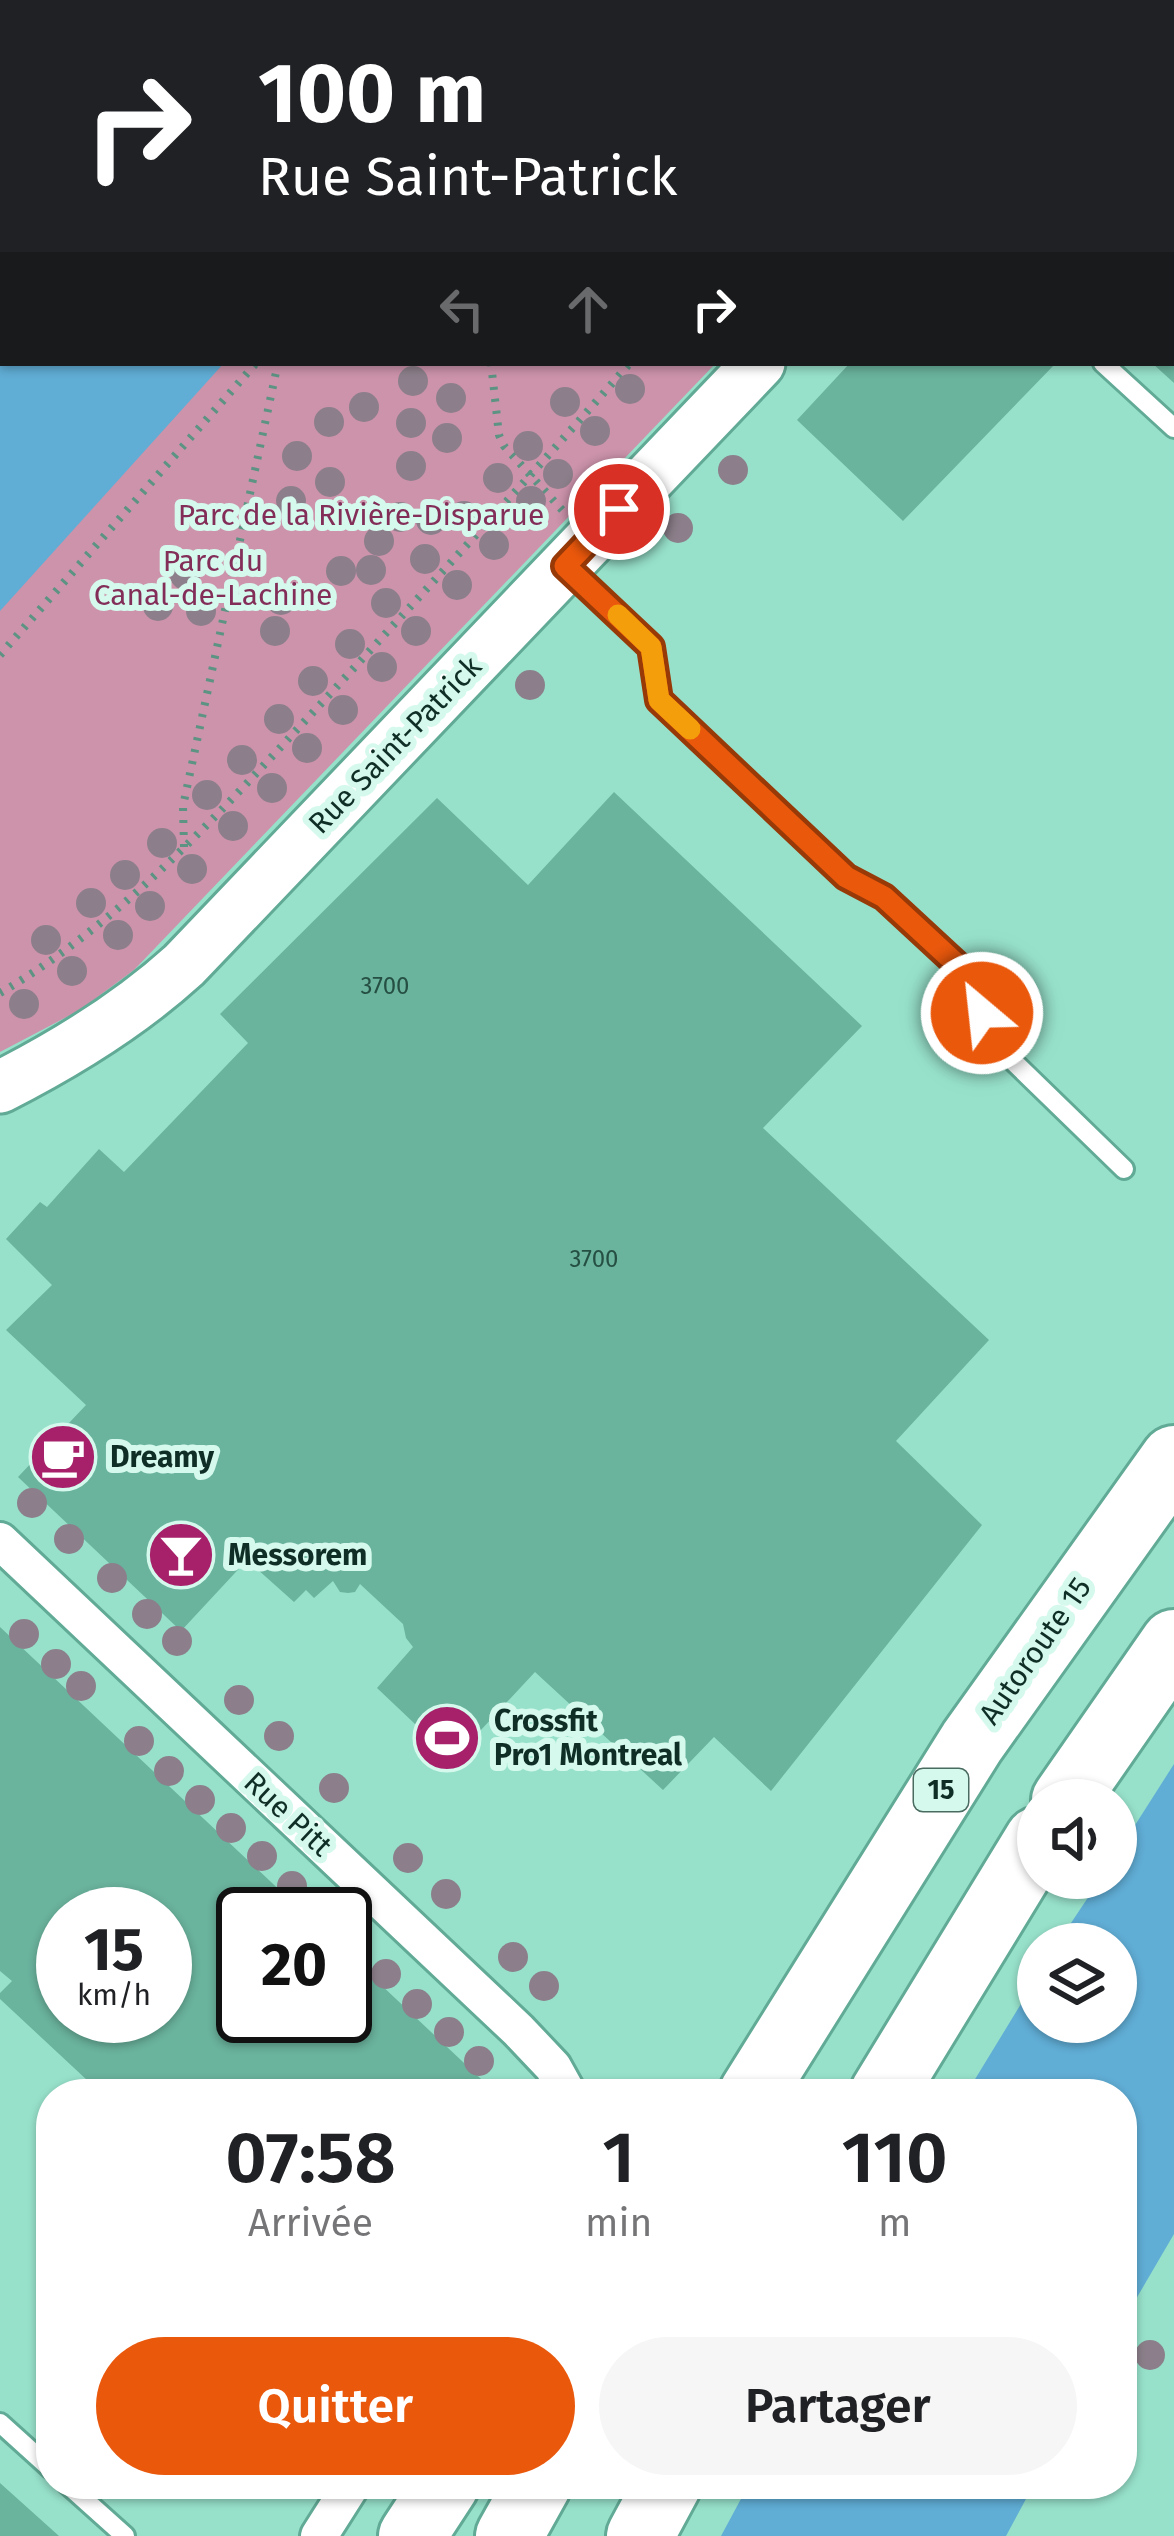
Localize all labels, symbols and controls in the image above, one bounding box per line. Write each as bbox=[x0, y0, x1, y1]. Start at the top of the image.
text: 100 m bbox=[258, 43, 486, 144]
icon: right bbox=[60, 48, 216, 204]
text: Rue Saint-Patrick bbox=[258, 145, 677, 209]
icon: left bbox=[429, 276, 495, 342]
icon: ahead bbox=[555, 276, 621, 342]
icon: right bbox=[681, 276, 747, 342]
pin bbox=[568, 458, 670, 560]
icon: arrive bbox=[586, 476, 652, 542]
park label: Parc de la Rivière-Disparue bbox=[178, 497, 544, 533]
park label: Parc du Canal-de-Lachine bbox=[94, 543, 332, 613]
street label: Rue Saint-Patrick bbox=[301, 648, 489, 841]
position arrow bbox=[919, 950, 1045, 1076]
house number: 3700 bbox=[360, 972, 410, 1000]
house number: 3700 bbox=[569, 1245, 619, 1273]
cafe icon: Dreamy bbox=[28, 1422, 98, 1492]
place label: Dreamy bbox=[110, 1439, 215, 1475]
bar icon: Messorem bbox=[146, 1520, 216, 1590]
place label: Messorem bbox=[228, 1537, 367, 1573]
street label: Autoroute 15 bbox=[971, 1571, 1099, 1731]
sports icon: Crossfit Pro1 Montreal bbox=[412, 1703, 482, 1773]
place label: Crossfit Pro1 Montreal bbox=[494, 1703, 682, 1773]
street label: Rue Pitt bbox=[236, 1764, 340, 1864]
road number: 15 bbox=[914, 1769, 968, 1811]
map controls bbox=[1017, 1779, 1137, 2043]
button: sound bbox=[1017, 1779, 1137, 1899]
speed limit sign: 20 bbox=[216, 1887, 372, 2043]
text: 15 bbox=[84, 1914, 144, 1986]
button: layers bbox=[1017, 1923, 1137, 2043]
text: km/h bbox=[77, 1977, 151, 2013]
text: 07:58 bbox=[225, 2115, 396, 2201]
text: 1 bbox=[602, 2115, 635, 2201]
text: 110 bbox=[842, 2115, 948, 2201]
text: Arrivée bbox=[248, 2200, 373, 2246]
text: min bbox=[585, 2200, 652, 2246]
text: m bbox=[878, 2200, 911, 2246]
button: Quitter bbox=[96, 2337, 575, 2475]
button: Partager bbox=[599, 2337, 1077, 2475]

